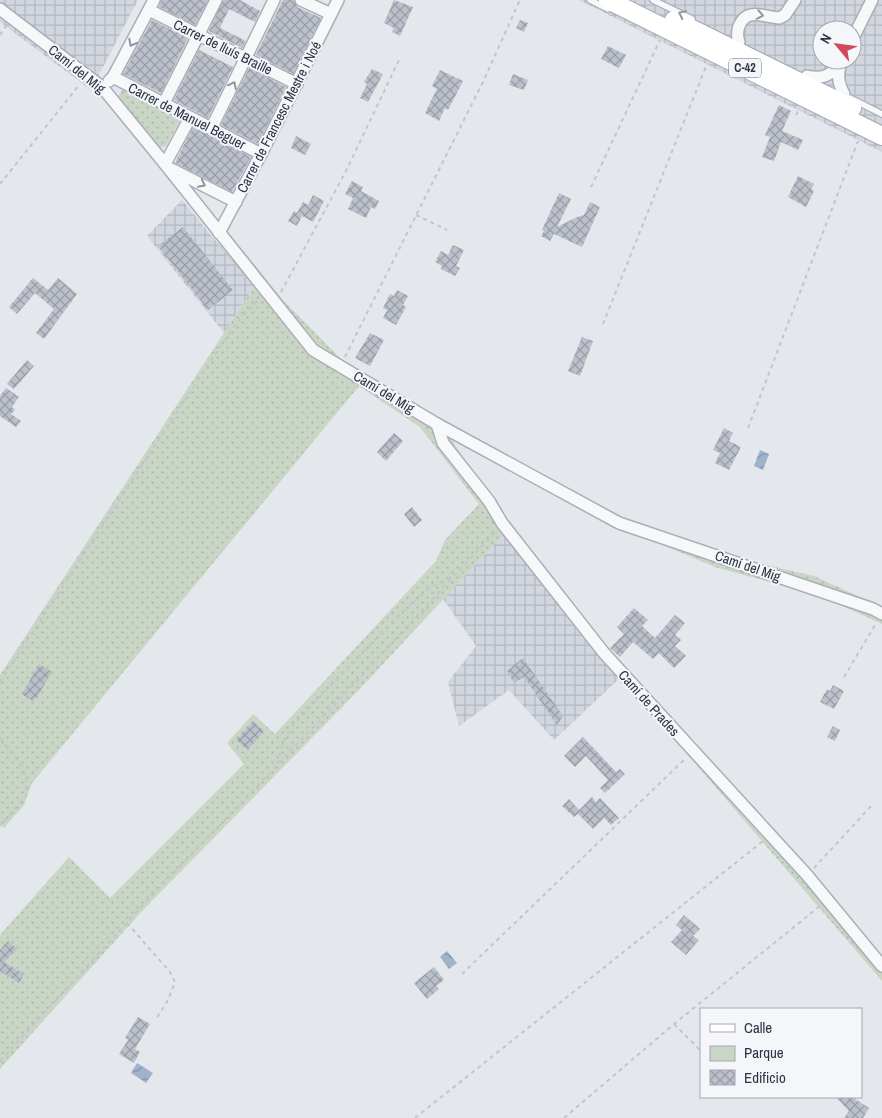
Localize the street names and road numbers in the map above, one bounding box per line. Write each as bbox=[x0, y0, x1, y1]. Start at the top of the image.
street label: Carrer de lluís Braille bbox=[171, 15, 275, 79]
street label: Carrer de Francesc Mestre i Noé bbox=[233, 38, 325, 196]
street label: Camí del Mig bbox=[45, 41, 110, 98]
road number: C-42 bbox=[729, 58, 761, 78]
street label: Carrer de Manuel Beguer bbox=[125, 79, 249, 154]
street label: Camí del Mig bbox=[350, 367, 418, 418]
street label: Camí del Mig bbox=[713, 546, 784, 586]
street label: Camí de Prades bbox=[615, 666, 684, 740]

